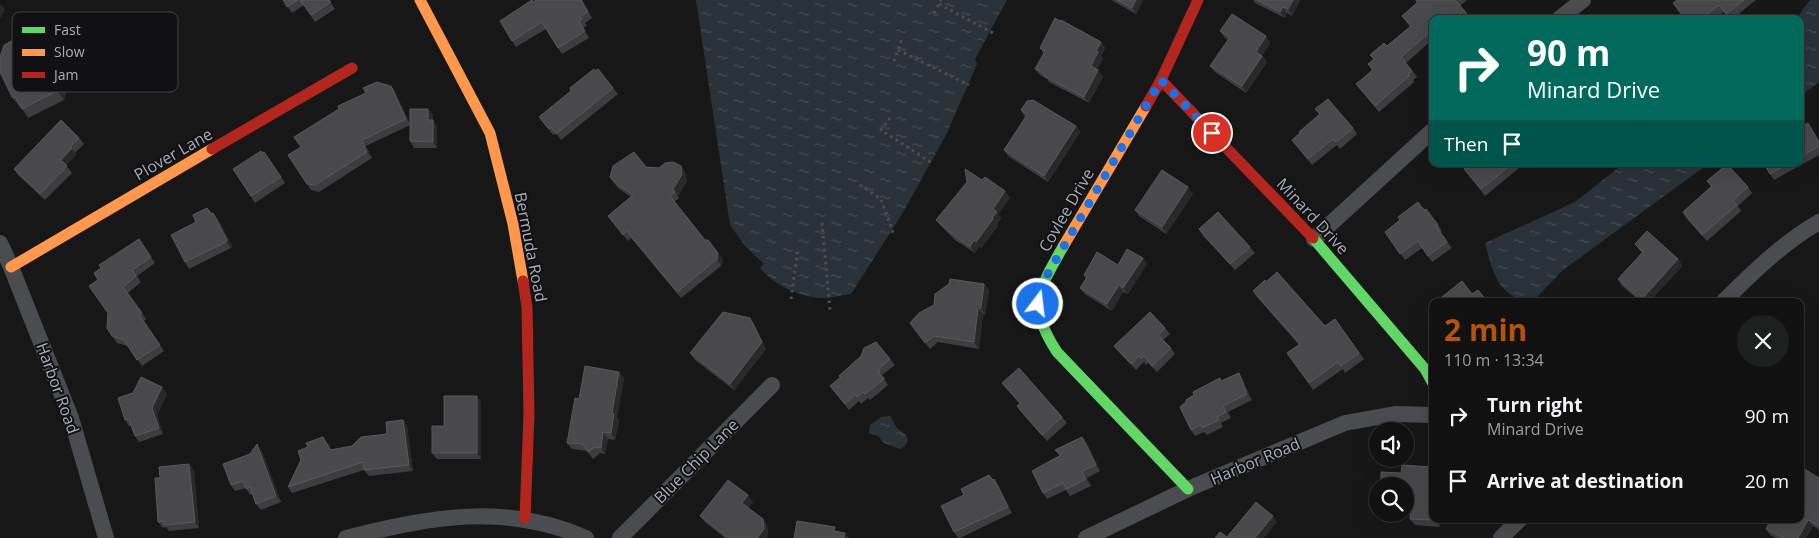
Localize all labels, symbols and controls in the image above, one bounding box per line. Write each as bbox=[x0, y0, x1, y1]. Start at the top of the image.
legend bbox=[12, 12, 178, 92]
text: Fast bbox=[54, 20, 81, 39]
text: 90 m bbox=[1527, 29, 1610, 76]
icon: right bbox=[1444, 35, 1509, 100]
text: Slow bbox=[54, 42, 85, 61]
text: Jam bbox=[52, 65, 79, 84]
text: Minard Drive bbox=[1527, 74, 1660, 104]
pin bbox=[1191, 112, 1233, 154]
icon: arrive bbox=[1198, 119, 1226, 147]
street label: Plover Lane bbox=[130, 123, 216, 185]
icon: arrive bbox=[1498, 130, 1526, 158]
text: Then bbox=[1444, 131, 1488, 157]
street label: Covlee Drive bbox=[1033, 164, 1099, 256]
street label: Minard Drive bbox=[1272, 173, 1354, 259]
street label: Bermuda Road bbox=[510, 190, 552, 304]
position arrow bbox=[1011, 277, 1063, 329]
text: 2 min bbox=[1444, 309, 1527, 350]
button: close bbox=[1737, 315, 1789, 367]
street label: Harbor Road bbox=[31, 339, 85, 437]
text: 110 m · 13:34 bbox=[1444, 349, 1544, 371]
text: Turn right bbox=[1487, 392, 1582, 418]
icon: right bbox=[1444, 402, 1472, 430]
text: 90 m bbox=[1745, 403, 1789, 429]
street label: Blue Chip Lane bbox=[649, 414, 743, 508]
text: Minard Drive bbox=[1487, 418, 1584, 440]
map controls bbox=[1369, 422, 1414, 522]
button: sound bbox=[1369, 422, 1414, 467]
street label: Harbor Road bbox=[1207, 432, 1303, 490]
icon: arrive bbox=[1444, 467, 1472, 495]
text: Arrive at destination bbox=[1487, 468, 1684, 494]
text: 20 m bbox=[1745, 468, 1789, 494]
button: search bbox=[1369, 477, 1414, 522]

